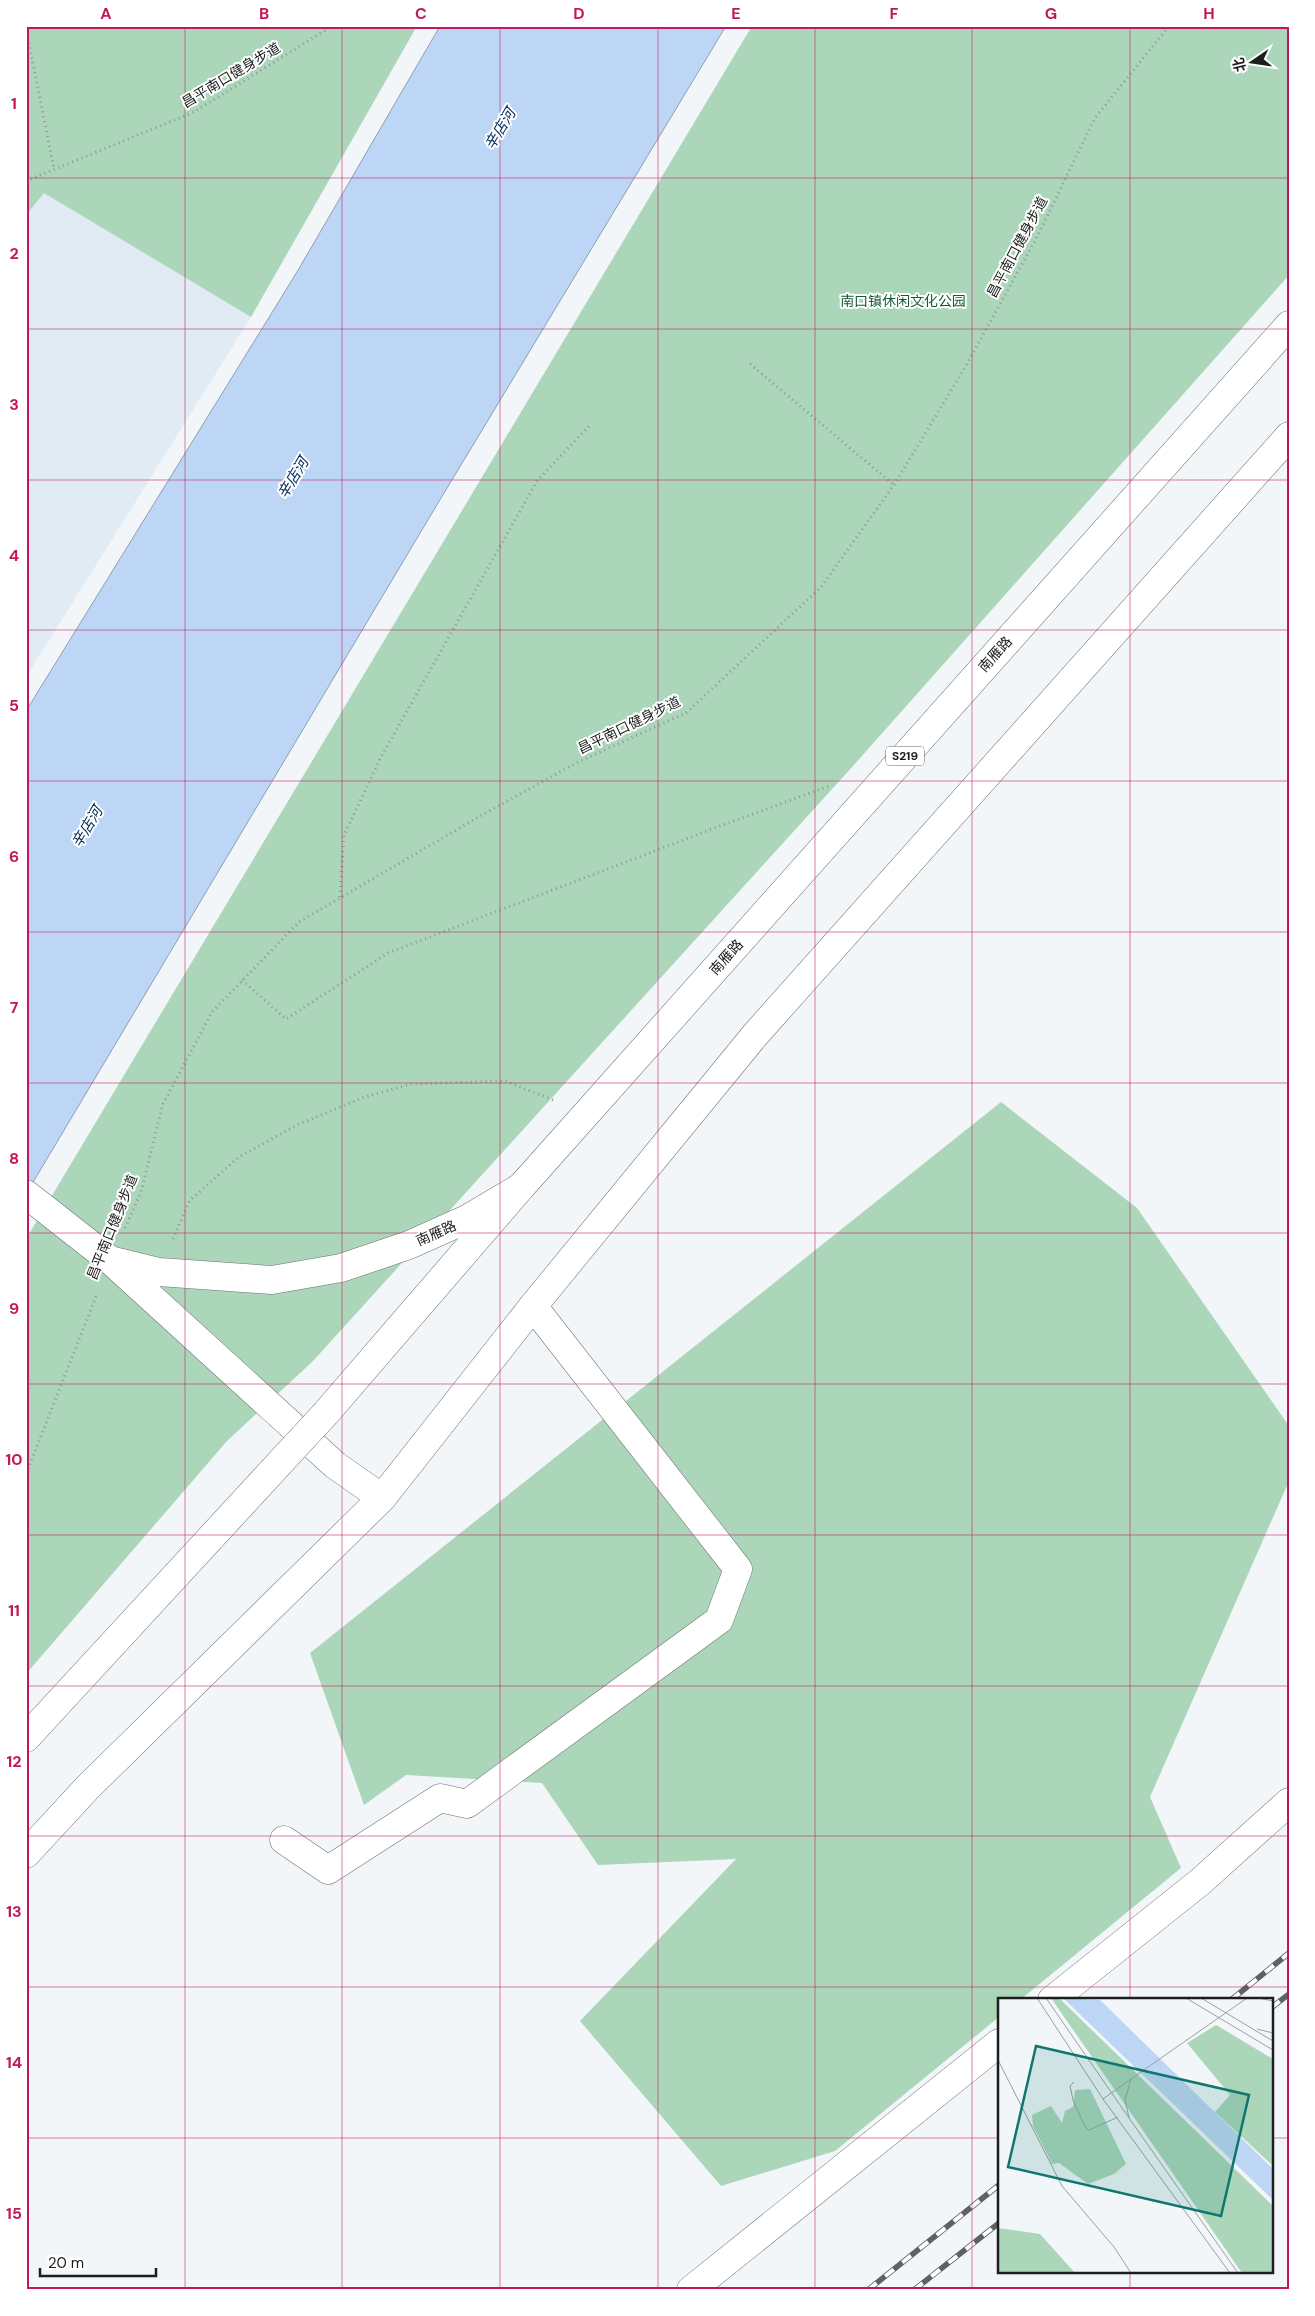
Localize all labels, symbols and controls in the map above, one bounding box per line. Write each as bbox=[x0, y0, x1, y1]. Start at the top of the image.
text: A bbox=[100, 3, 112, 24]
text: B bbox=[259, 3, 269, 24]
text: C bbox=[415, 3, 427, 24]
text: D bbox=[573, 3, 585, 24]
text: E bbox=[731, 3, 741, 24]
text: F bbox=[890, 3, 899, 24]
text: G bbox=[1045, 3, 1057, 24]
text: H bbox=[1203, 3, 1215, 24]
street label: 昌平南口健身步道 bbox=[178, 38, 284, 112]
north arrow bbox=[1228, 38, 1278, 88]
text: 北 bbox=[1229, 56, 1250, 74]
text: 1 bbox=[11, 93, 17, 114]
water label: 辛店河 bbox=[480, 102, 522, 153]
street label: 昌平南口健身步道 bbox=[983, 193, 1051, 301]
text: 2 bbox=[9, 243, 19, 264]
park label: 南口镇休闲文化公园 bbox=[840, 292, 966, 310]
text: 3 bbox=[9, 394, 19, 415]
water label: 辛店河 bbox=[273, 451, 315, 502]
text: 4 bbox=[9, 545, 19, 566]
street label: 南雁路 bbox=[974, 632, 1016, 676]
street label: 昌平南口健身步道 bbox=[575, 692, 683, 758]
text: 5 bbox=[9, 695, 19, 716]
road number: S219 bbox=[886, 746, 924, 766]
water label: 辛店河 bbox=[67, 800, 109, 851]
text: 6 bbox=[9, 846, 19, 867]
street label: 南雁路 bbox=[705, 935, 747, 979]
text: 7 bbox=[10, 997, 19, 1018]
text: 8 bbox=[9, 1148, 19, 1169]
street label: 昌平南口健身步道 bbox=[83, 1172, 141, 1282]
street label: 南雁路 bbox=[413, 1216, 459, 1250]
text: 9 bbox=[9, 1298, 19, 1319]
text: 10 bbox=[5, 1449, 23, 1470]
text: 11 bbox=[8, 1600, 20, 1621]
text: 12 bbox=[6, 1751, 22, 1772]
text: 13 bbox=[6, 1901, 22, 1922]
inset map bbox=[998, 1998, 1272, 2274]
text: 14 bbox=[6, 2052, 22, 2073]
text: 15 bbox=[6, 2203, 22, 2224]
scale bar bbox=[40, 2246, 156, 2278]
text: 20 m bbox=[48, 2253, 84, 2273]

